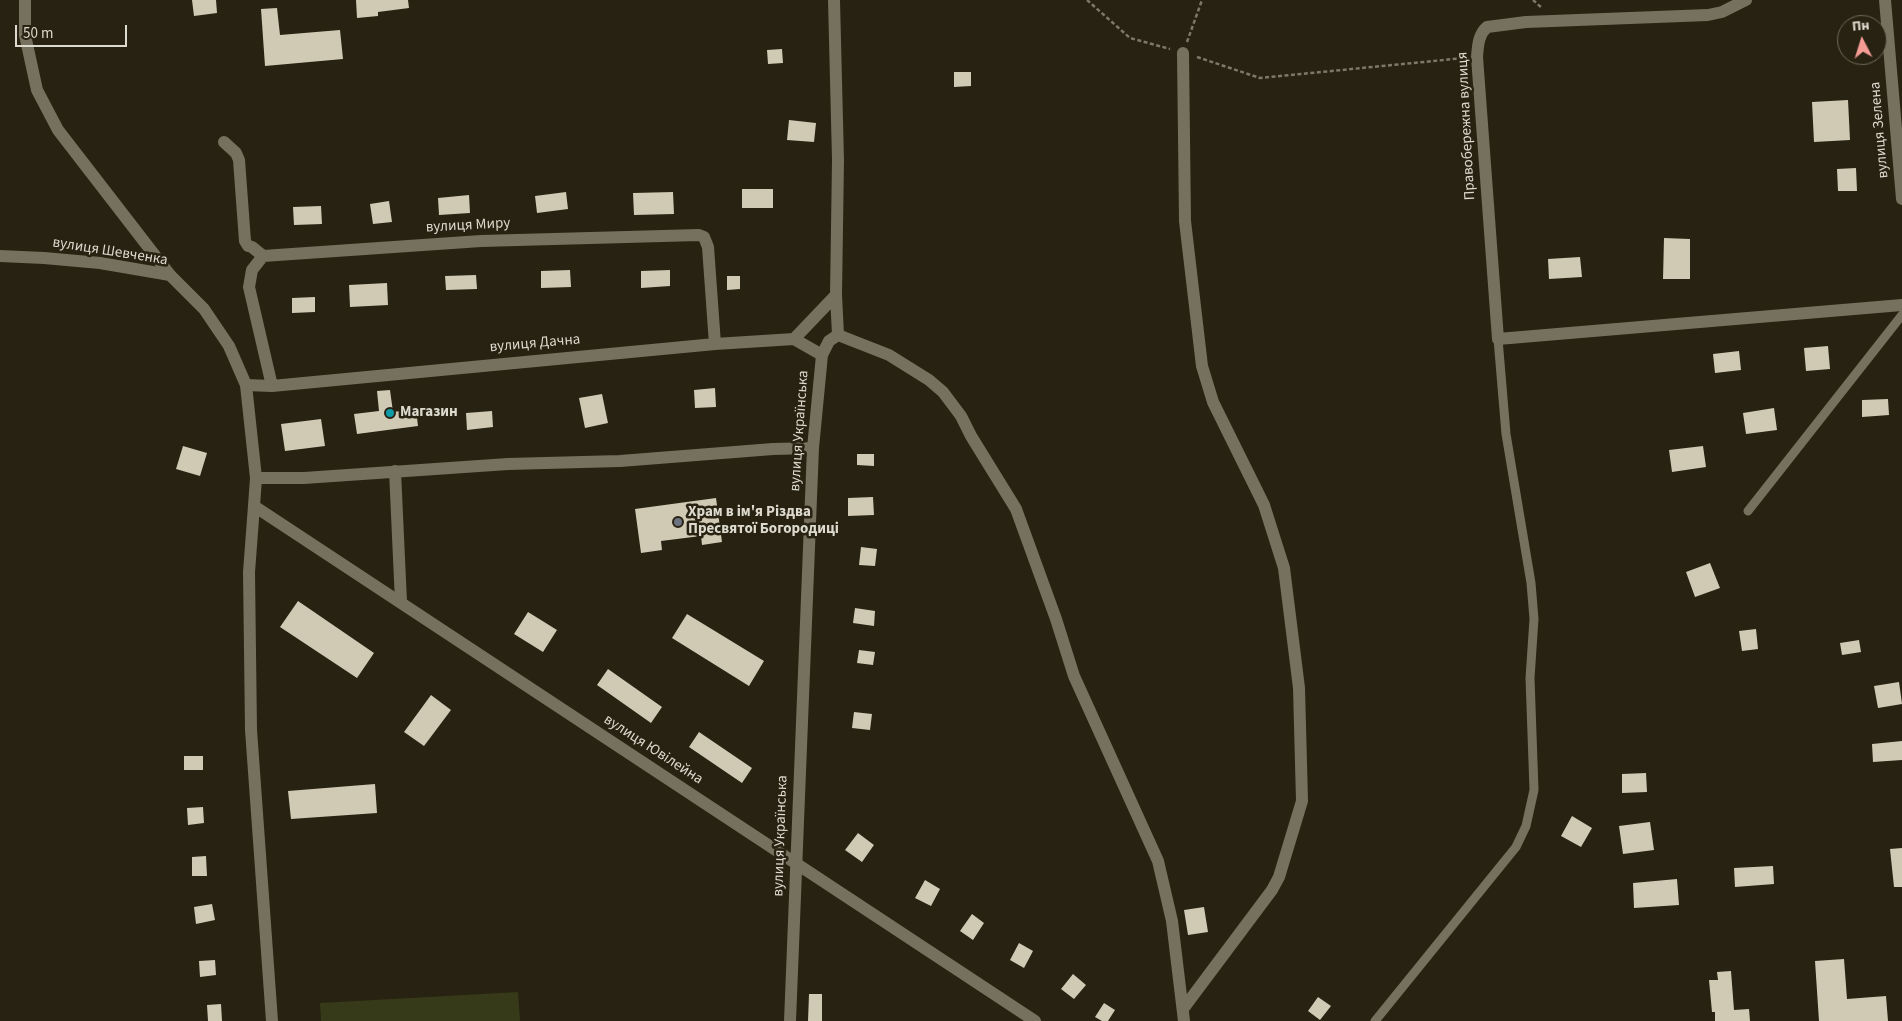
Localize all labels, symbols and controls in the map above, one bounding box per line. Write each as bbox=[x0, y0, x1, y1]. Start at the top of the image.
scale bar bbox=[18, 15, 130, 47]
north arrow bbox=[1837, 15, 1887, 65]
text: Пн bbox=[1851, 15, 1870, 37]
text: 50 m bbox=[23, 23, 53, 44]
street label: Правобережна вулиця bbox=[1454, 51, 1480, 201]
street label: вулиця Зелена bbox=[1867, 81, 1893, 179]
street label: вулиця Миру bbox=[425, 215, 511, 237]
street label: вулиця Шевченка bbox=[51, 234, 169, 270]
street label: вулиця Дачна bbox=[489, 331, 581, 357]
street label: вулиця Українська bbox=[787, 370, 813, 492]
place label: Магазин bbox=[400, 404, 458, 422]
marker: Магазин bbox=[384, 407, 396, 419]
place label: Храм в ім'я Різдва Пресвятої Богородиці bbox=[688, 504, 839, 539]
marker: Храм в ім'я Різдва Пресвятої Богородиці bbox=[672, 516, 684, 528]
street label: вулиця Ювілейна bbox=[600, 711, 706, 789]
street label: вулиця Українська bbox=[770, 775, 792, 897]

